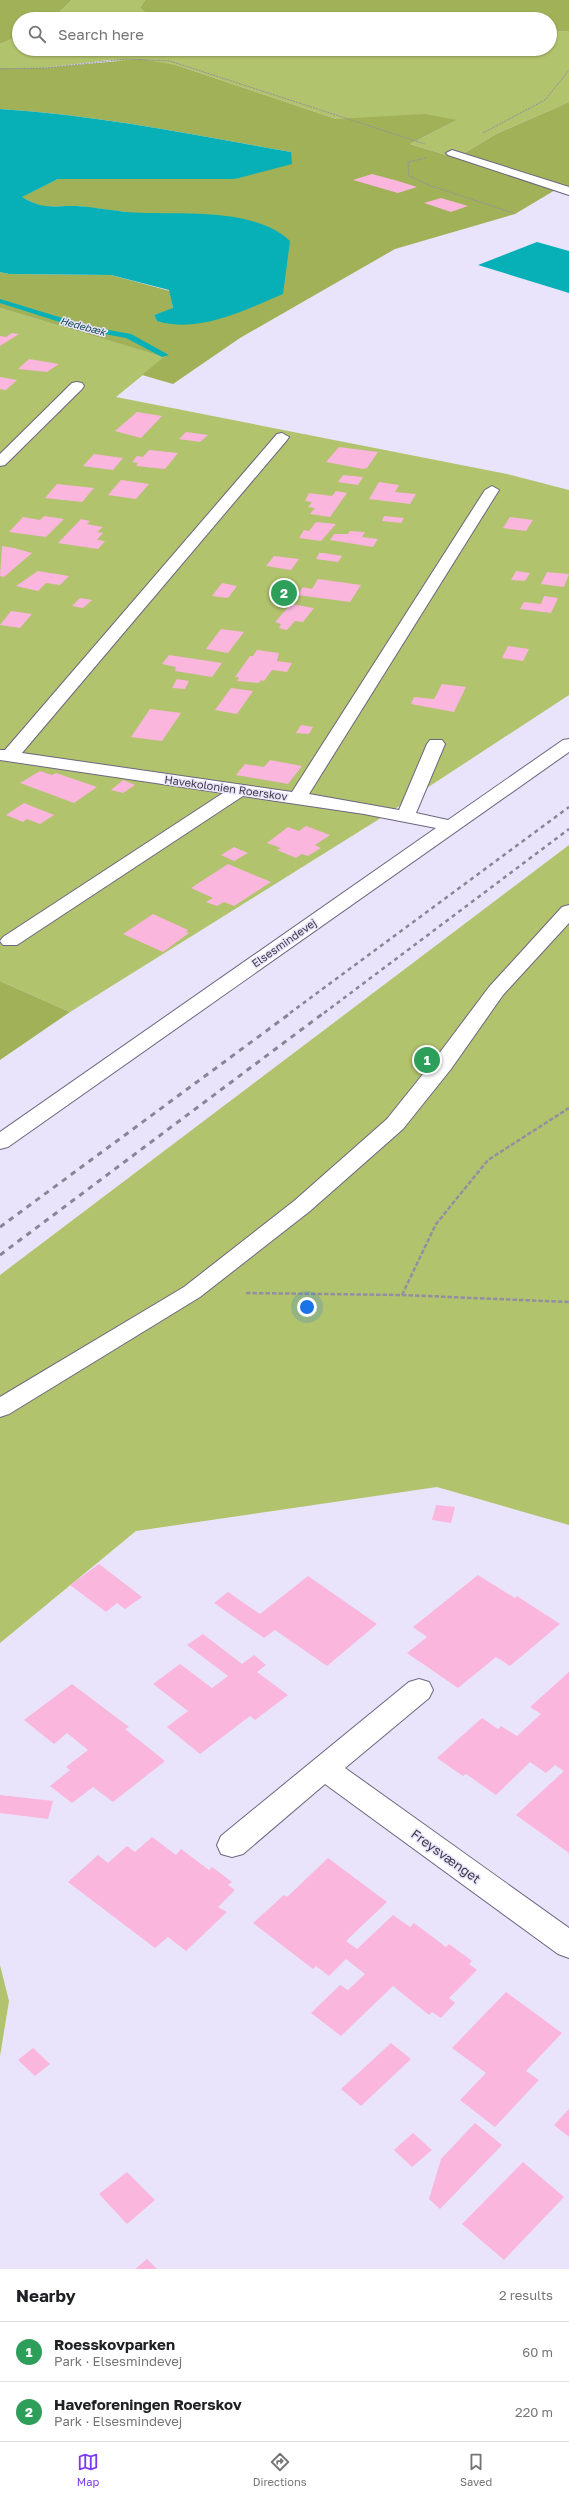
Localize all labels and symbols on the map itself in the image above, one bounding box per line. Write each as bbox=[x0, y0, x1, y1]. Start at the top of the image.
water label: Hedebæk bbox=[59, 314, 108, 338]
pin: 2 bbox=[271, 578, 297, 608]
street label: Havekolonien Roerskov bbox=[164, 772, 288, 803]
street label: Elsesmindevej bbox=[249, 915, 319, 970]
pin: 1 bbox=[414, 1045, 440, 1075]
your location bbox=[297, 1297, 317, 1317]
street label: Freysvænget bbox=[408, 1825, 484, 1887]

